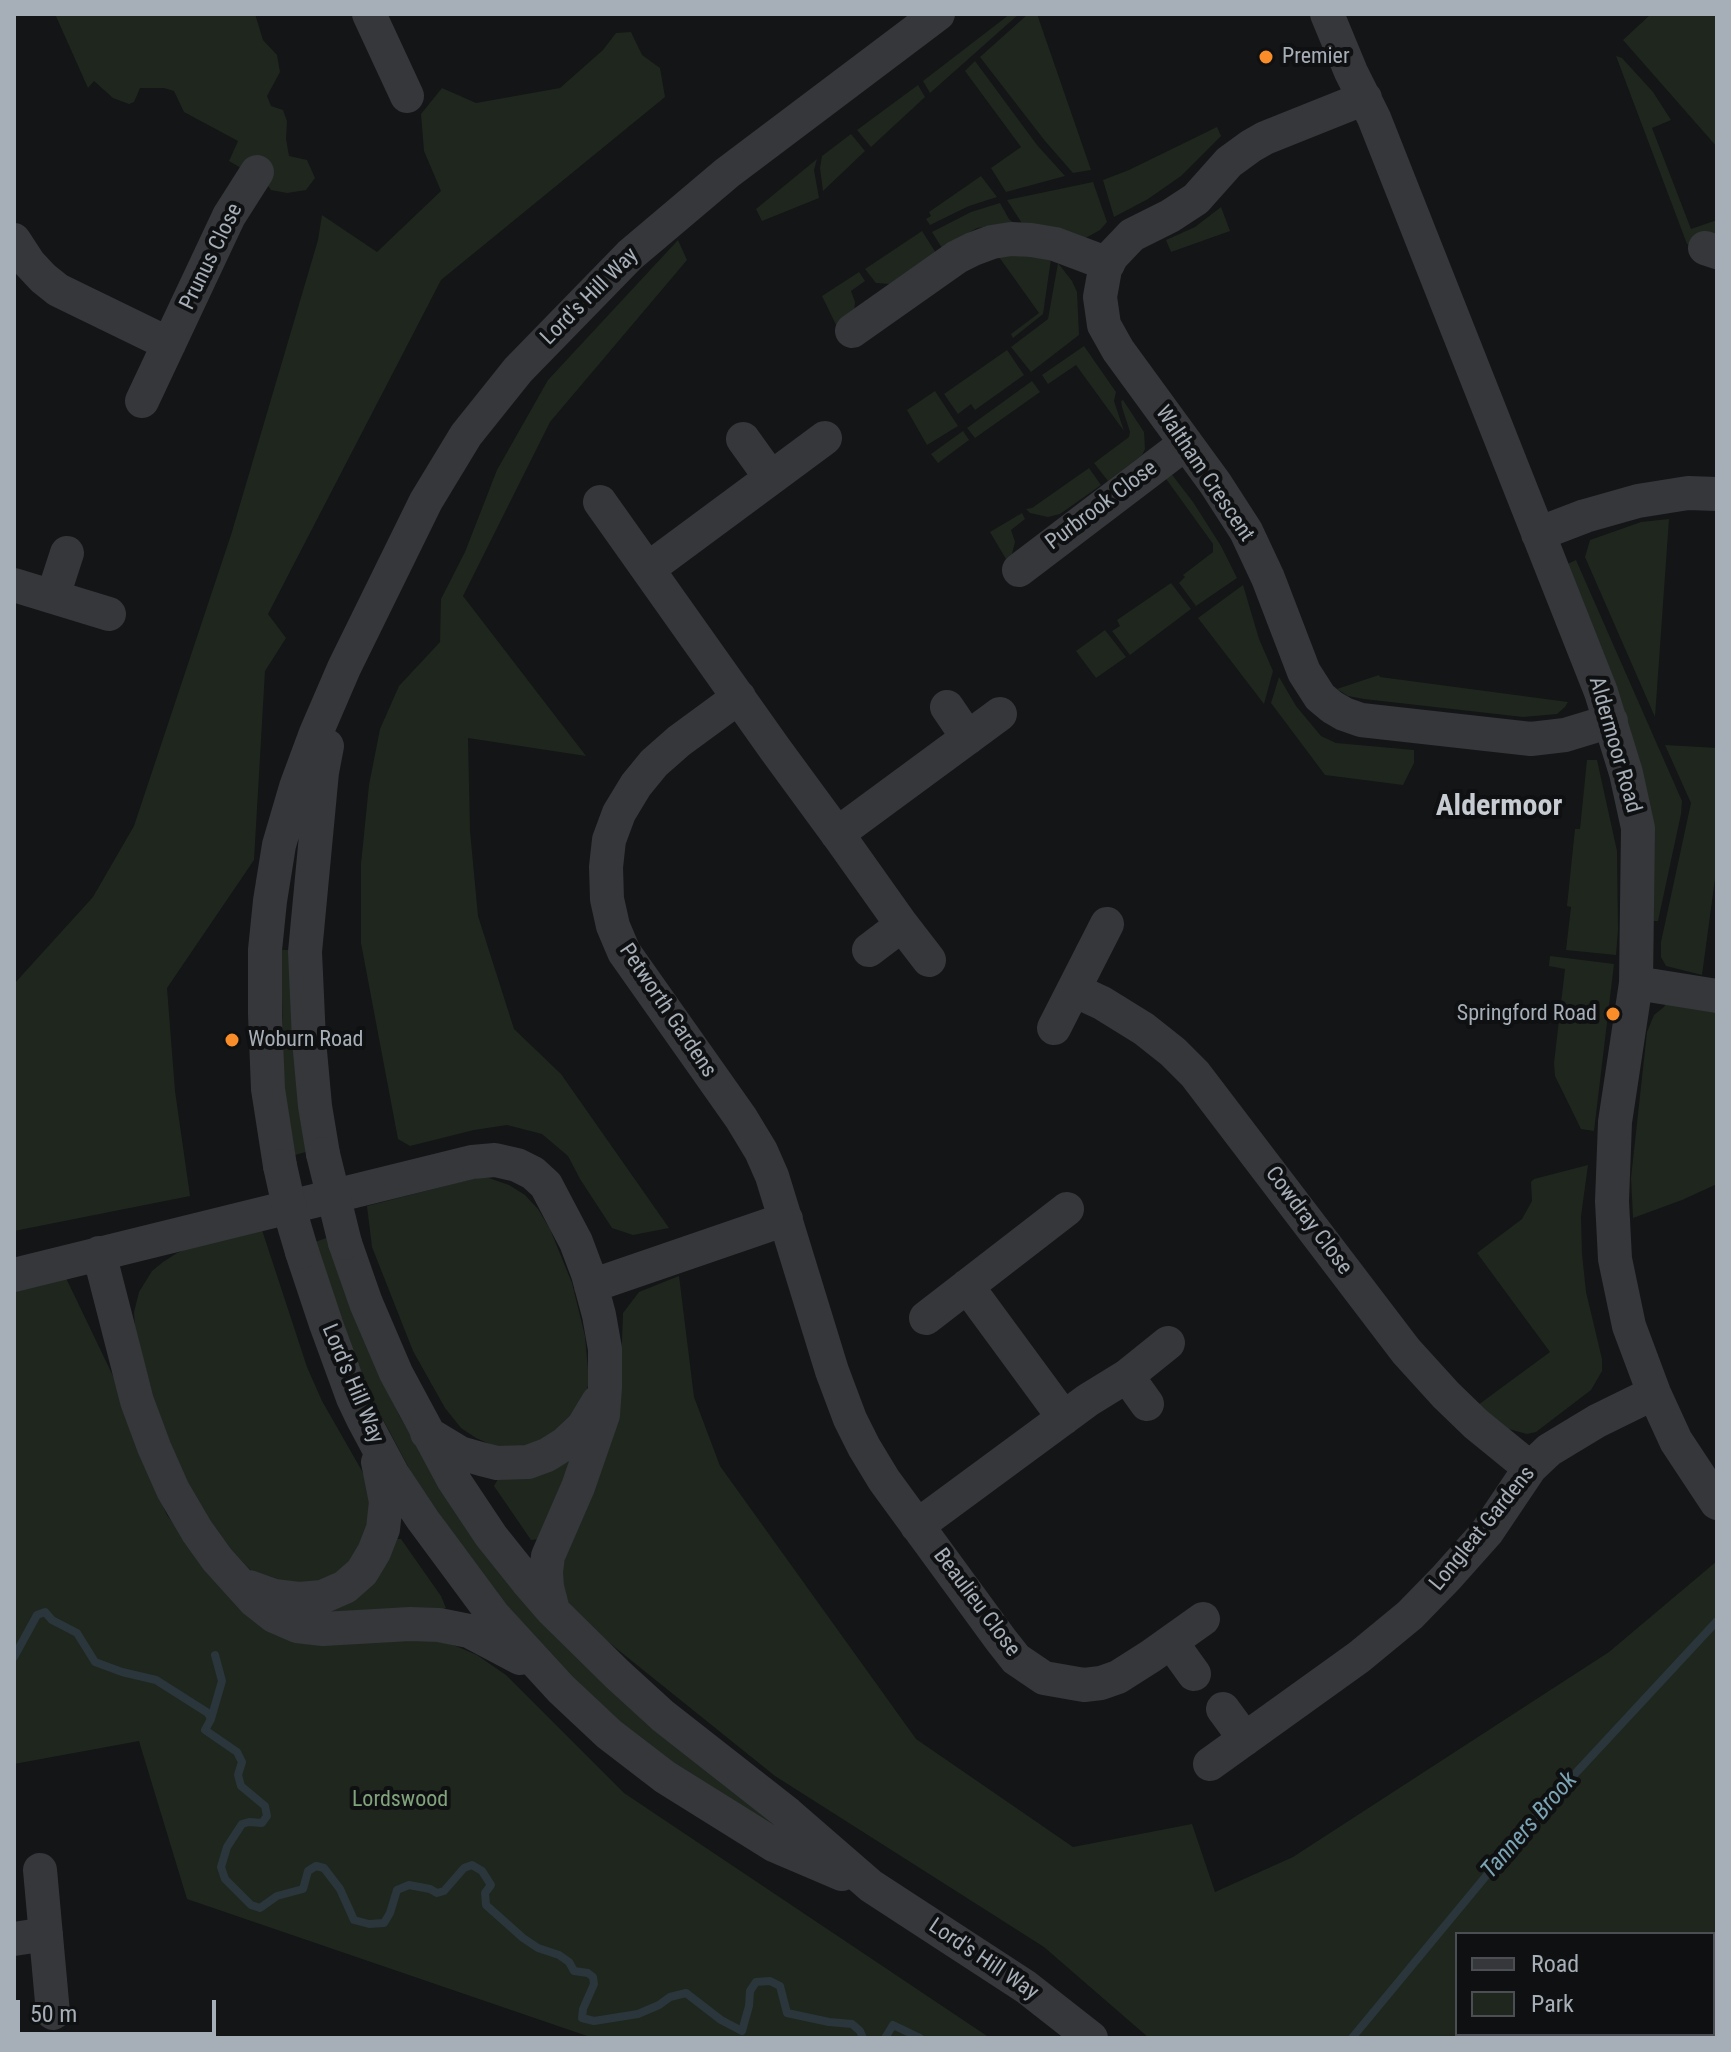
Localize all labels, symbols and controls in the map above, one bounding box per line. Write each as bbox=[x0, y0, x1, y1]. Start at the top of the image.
place label: Premier bbox=[1282, 44, 1350, 70]
marker: Premier bbox=[1257, 48, 1275, 66]
street label: Prunus Close bbox=[175, 200, 249, 314]
street label: Lord's Hill Way bbox=[536, 243, 644, 351]
street label: Waltham Crescent bbox=[1149, 401, 1259, 547]
street label: Purbrook Close bbox=[1041, 455, 1163, 557]
street label: Aldermoor Road bbox=[1582, 674, 1646, 816]
district label: Aldermoor bbox=[1436, 789, 1562, 825]
street label: Petworth Gardens bbox=[613, 939, 721, 1083]
place label: Springford Road bbox=[1457, 1001, 1597, 1027]
marker: Springford Road bbox=[1604, 1005, 1622, 1023]
place label: Woburn Road bbox=[248, 1027, 364, 1053]
marker: Woburn Road bbox=[223, 1031, 241, 1049]
street label: Cowdray Close bbox=[1259, 1162, 1357, 1280]
street label: Lord's Hill Way bbox=[315, 1320, 389, 1448]
street label: Longleat Gardens bbox=[1425, 1461, 1541, 1597]
street label: Beaulieu Close bbox=[927, 1544, 1025, 1662]
water label: Tanners Brook bbox=[1476, 1767, 1584, 1885]
park label: Lordswood bbox=[352, 1787, 448, 1813]
street label: Lord's Hill Way bbox=[923, 1914, 1043, 2006]
legend bbox=[1455, 1932, 1715, 2036]
text: Road bbox=[1531, 1950, 1579, 1978]
scale bar bbox=[20, 1984, 220, 2034]
text: Park bbox=[1531, 1990, 1574, 2018]
text: 50 m bbox=[30, 2000, 77, 2028]

